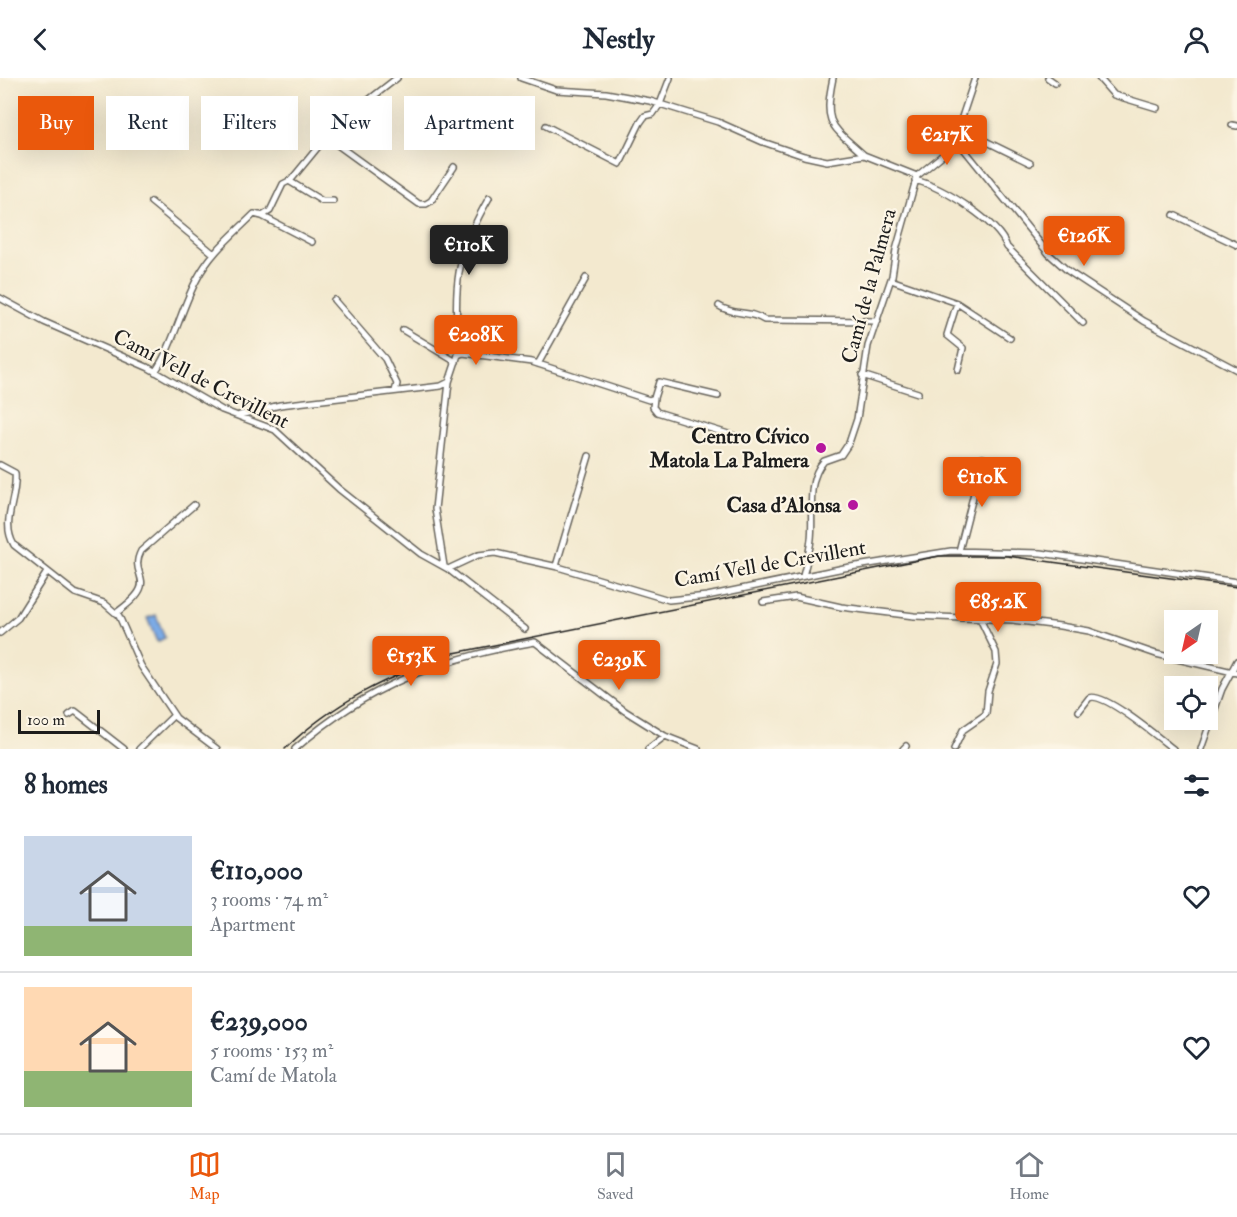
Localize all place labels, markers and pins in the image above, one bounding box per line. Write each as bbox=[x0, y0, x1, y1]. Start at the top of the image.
pin: €217K bbox=[905, 115, 989, 166]
pin: €126K bbox=[1042, 216, 1126, 267]
pin: €110K bbox=[427, 225, 511, 276]
pin: €208K bbox=[434, 315, 518, 366]
place label: Centro Cívico Matola La Palmera bbox=[648, 423, 810, 474]
marker: Centro Cívico Matola La Palmera bbox=[814, 441, 828, 455]
pin: €110K bbox=[940, 457, 1024, 508]
place label: Casa d'Alonsa bbox=[727, 492, 842, 519]
marker: Casa d'Alonsa bbox=[846, 498, 860, 512]
pin: €85.2K bbox=[949, 582, 1047, 633]
pin: €153K bbox=[369, 636, 453, 687]
pin: €239K bbox=[577, 640, 661, 691]

